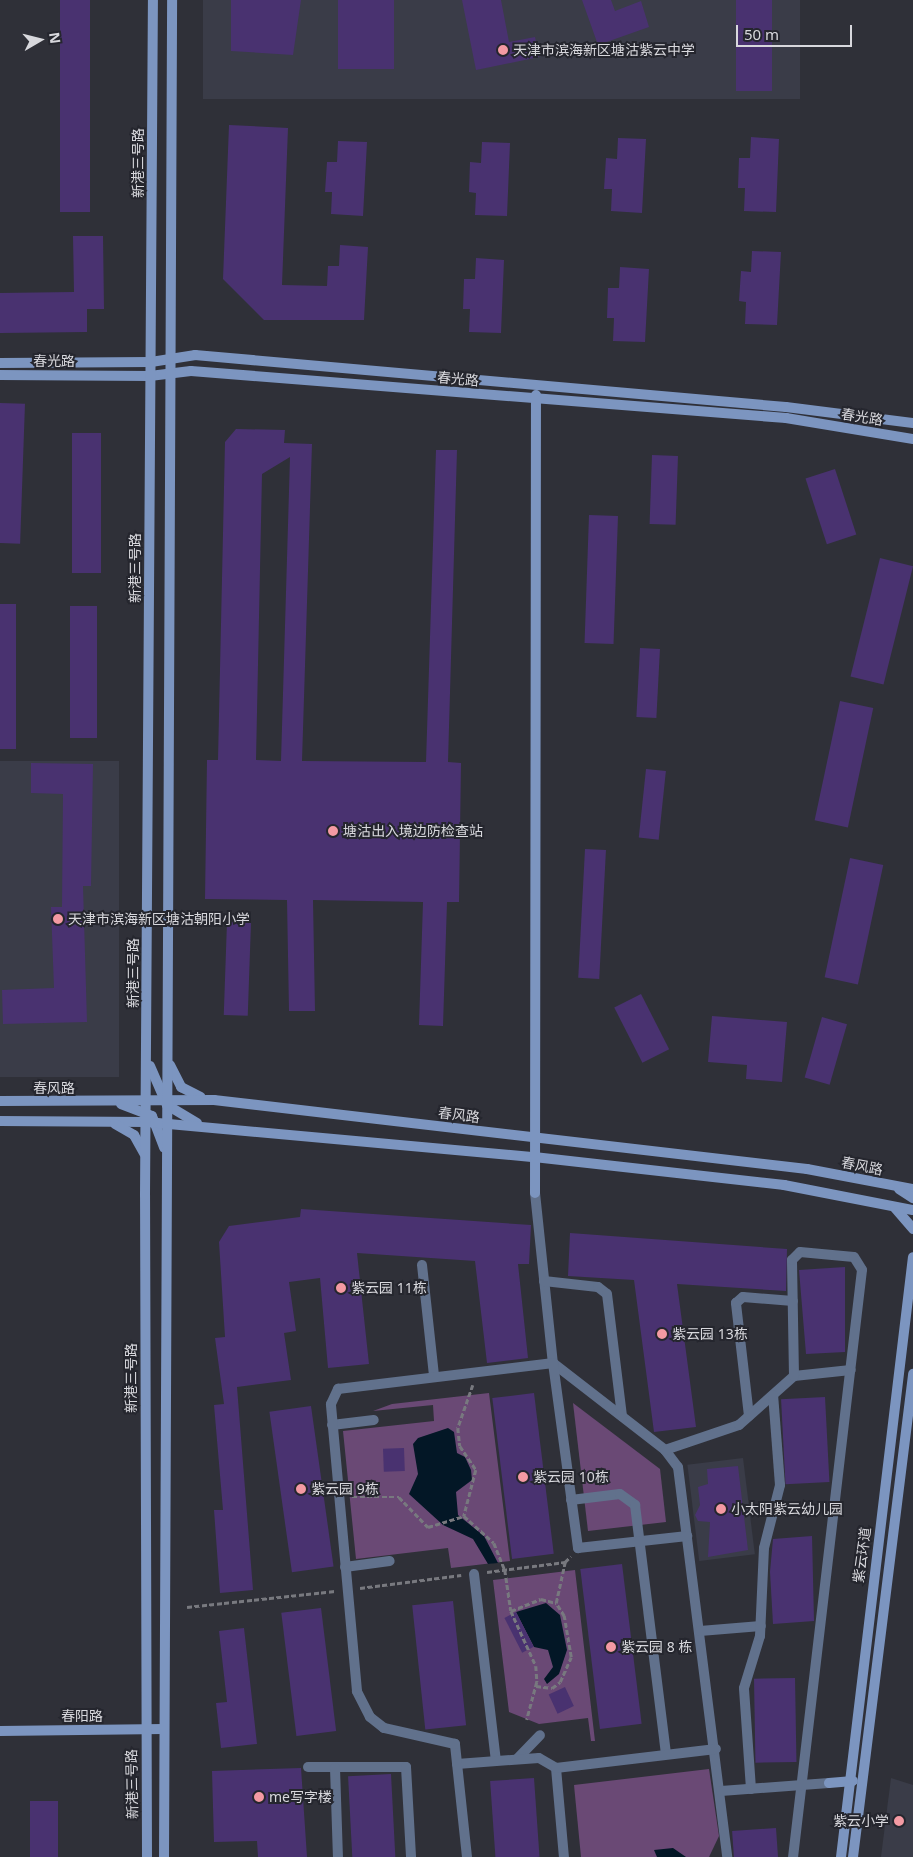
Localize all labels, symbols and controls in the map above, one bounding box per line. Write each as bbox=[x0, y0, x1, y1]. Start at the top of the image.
north arrow bbox=[15, 15, 65, 65]
scale bar bbox=[738, 15, 854, 47]
text: 50 m bbox=[744, 24, 779, 44]
text: N bbox=[45, 31, 66, 45]
place label: 天津市滨海新区塘沽紫云中学 bbox=[513, 42, 695, 58]
marker: 天津市滨海新区塘沽紫云中学 bbox=[497, 44, 509, 56]
street label: 新港三号路 bbox=[130, 128, 146, 198]
street label: 春光路 bbox=[33, 353, 75, 369]
street label: 春光路 bbox=[436, 369, 480, 389]
street label: 春光路 bbox=[840, 405, 884, 429]
street label: 新港三号路 bbox=[127, 533, 143, 603]
place label: 塘沽出入境边防检查站 bbox=[343, 823, 483, 839]
marker: 塘沽出入境边防检查站 bbox=[327, 825, 339, 837]
place label: 天津市滨海新区塘沽朝阳小学 bbox=[68, 911, 250, 927]
marker: 天津市滨海新区塘沽朝阳小学 bbox=[52, 913, 64, 925]
street label: 新港三号路 bbox=[125, 938, 141, 1008]
street label: 春风路 bbox=[33, 1080, 75, 1096]
street label: 春风路 bbox=[437, 1104, 481, 1126]
street label: 春风路 bbox=[840, 1154, 884, 1178]
place label: 紫云园 11栋 bbox=[351, 1280, 427, 1296]
marker: 紫云园 11栋 bbox=[335, 1282, 347, 1294]
place label: 紫云园 13栋 bbox=[672, 1326, 748, 1342]
marker: 紫云园 13栋 bbox=[656, 1328, 668, 1340]
street label: 新港三号路 bbox=[123, 1343, 139, 1413]
place label: 紫云园 10栋 bbox=[533, 1469, 609, 1485]
marker: 紫云园 10栋 bbox=[517, 1471, 529, 1483]
place label: 紫云园 9栋 bbox=[311, 1481, 379, 1497]
marker: 紫云园 9栋 bbox=[295, 1483, 307, 1495]
place label: 小太阳紫云幼儿园 bbox=[731, 1501, 843, 1517]
marker: 小太阳紫云幼儿园 bbox=[715, 1503, 727, 1515]
street label: 紫云环道 bbox=[850, 1526, 874, 1584]
place label: 紫云园 8 栋 bbox=[621, 1639, 692, 1655]
marker: 紫云园 8 栋 bbox=[605, 1641, 617, 1653]
street label: 春阳路 bbox=[61, 1708, 103, 1724]
street label: 新港三号路 bbox=[123, 1749, 141, 1819]
place label: me写字楼 bbox=[269, 1789, 332, 1805]
marker: me写字楼 bbox=[253, 1791, 265, 1803]
place label: 紫云小学 bbox=[833, 1813, 889, 1829]
marker: 紫云小学 bbox=[893, 1815, 905, 1827]

